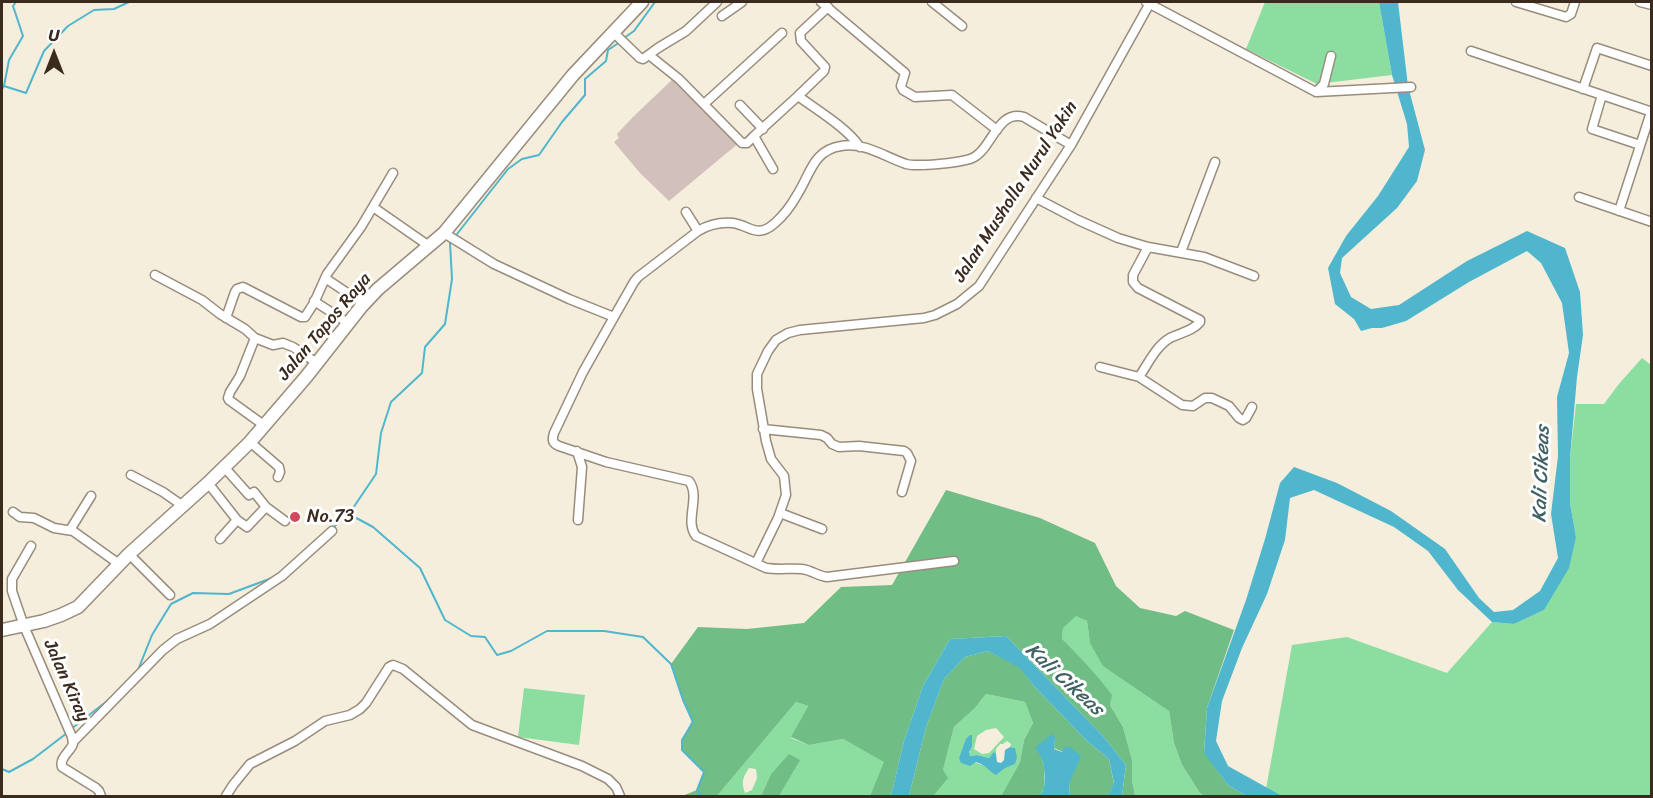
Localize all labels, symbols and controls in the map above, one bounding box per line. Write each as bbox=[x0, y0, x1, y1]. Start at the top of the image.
text: U bbox=[49, 21, 59, 50]
north arrow bbox=[24, 24, 84, 84]
street label: Jalan Musholla Nurul Yakin bbox=[949, 97, 1083, 287]
street label: Jalan Tapos Raya bbox=[274, 269, 376, 385]
water label: Kali Cikeas bbox=[1528, 425, 1556, 523]
place label: No.73 bbox=[307, 506, 354, 528]
marker: No.73 bbox=[288, 510, 302, 524]
street label: Jalan Kiray bbox=[38, 637, 94, 725]
water label: Kali Cikeas bbox=[1020, 639, 1108, 721]

